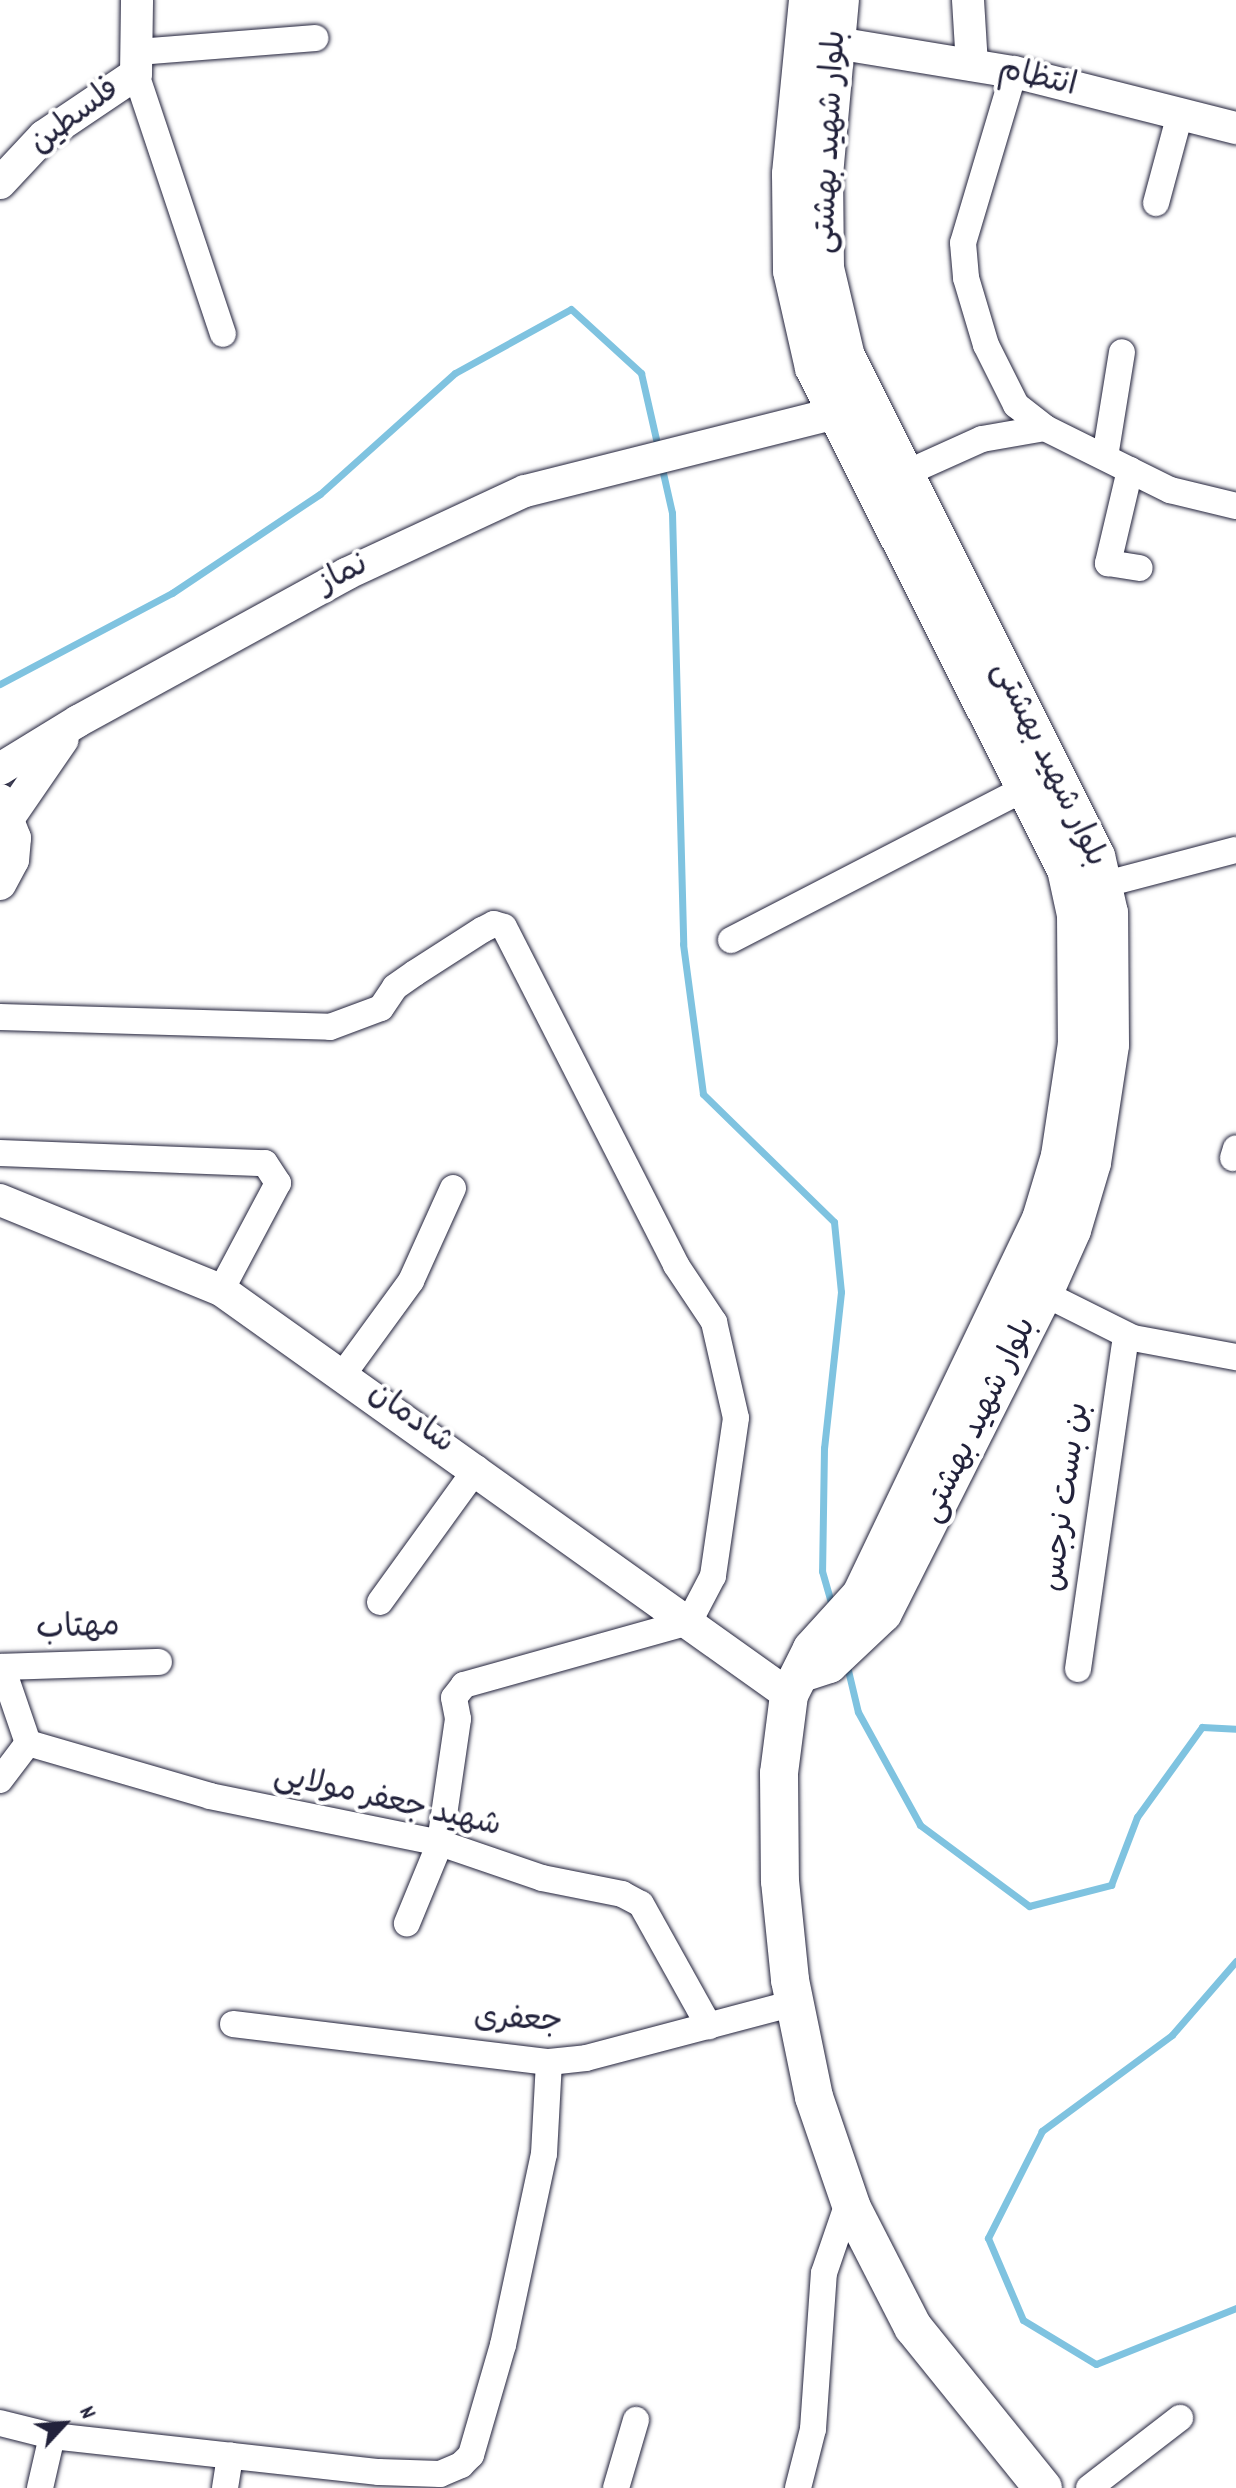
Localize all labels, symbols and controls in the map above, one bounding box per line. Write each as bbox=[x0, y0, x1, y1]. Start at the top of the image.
street label: بلوار شهید بهشتی bbox=[807, 29, 857, 255]
street label: انتظام bbox=[994, 52, 1080, 108]
street label: فلسطین bbox=[23, 72, 129, 164]
street label: نماز bbox=[313, 547, 375, 605]
street label: بلوار شهید بهشتی bbox=[981, 656, 1113, 874]
street label: بلوار شهید بهشتی bbox=[915, 1312, 1047, 1530]
street label: شادمان bbox=[359, 1376, 461, 1464]
street label: بن بست نرجس bbox=[1036, 1400, 1100, 1594]
street label: مهتاب bbox=[35, 1609, 121, 1651]
street label: شهید جعفر مولایی bbox=[270, 1758, 504, 1848]
street label: جعفری bbox=[473, 2001, 563, 2043]
north arrow bbox=[24, 2384, 104, 2464]
text: N bbox=[70, 2402, 102, 2425]

